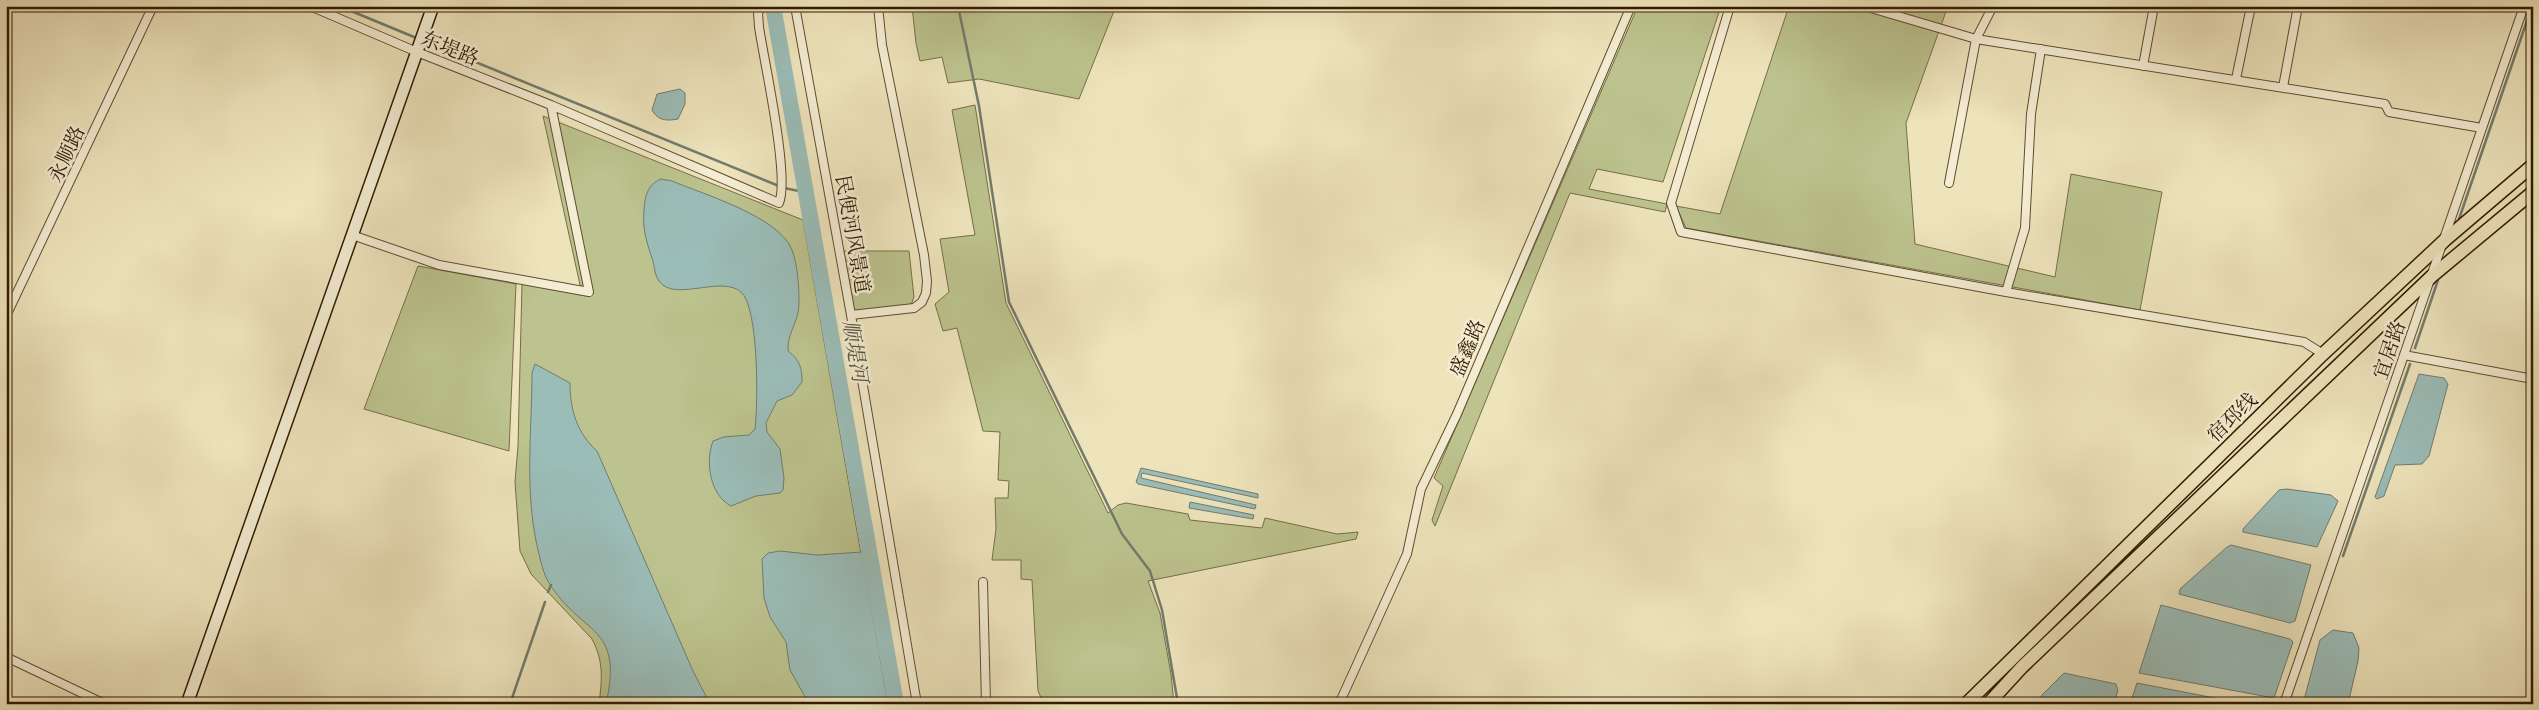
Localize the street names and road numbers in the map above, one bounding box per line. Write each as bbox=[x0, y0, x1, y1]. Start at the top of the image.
street label: 东堤路 bbox=[417, 25, 483, 72]
street label: 永顺路 bbox=[42, 121, 91, 187]
street label: 民便河风景道 bbox=[829, 173, 876, 296]
street label: 盛鑫路 bbox=[1443, 315, 1492, 381]
street label: 宜居路 bbox=[2367, 317, 2412, 383]
street label: 宿邳线 bbox=[2201, 387, 2263, 448]

